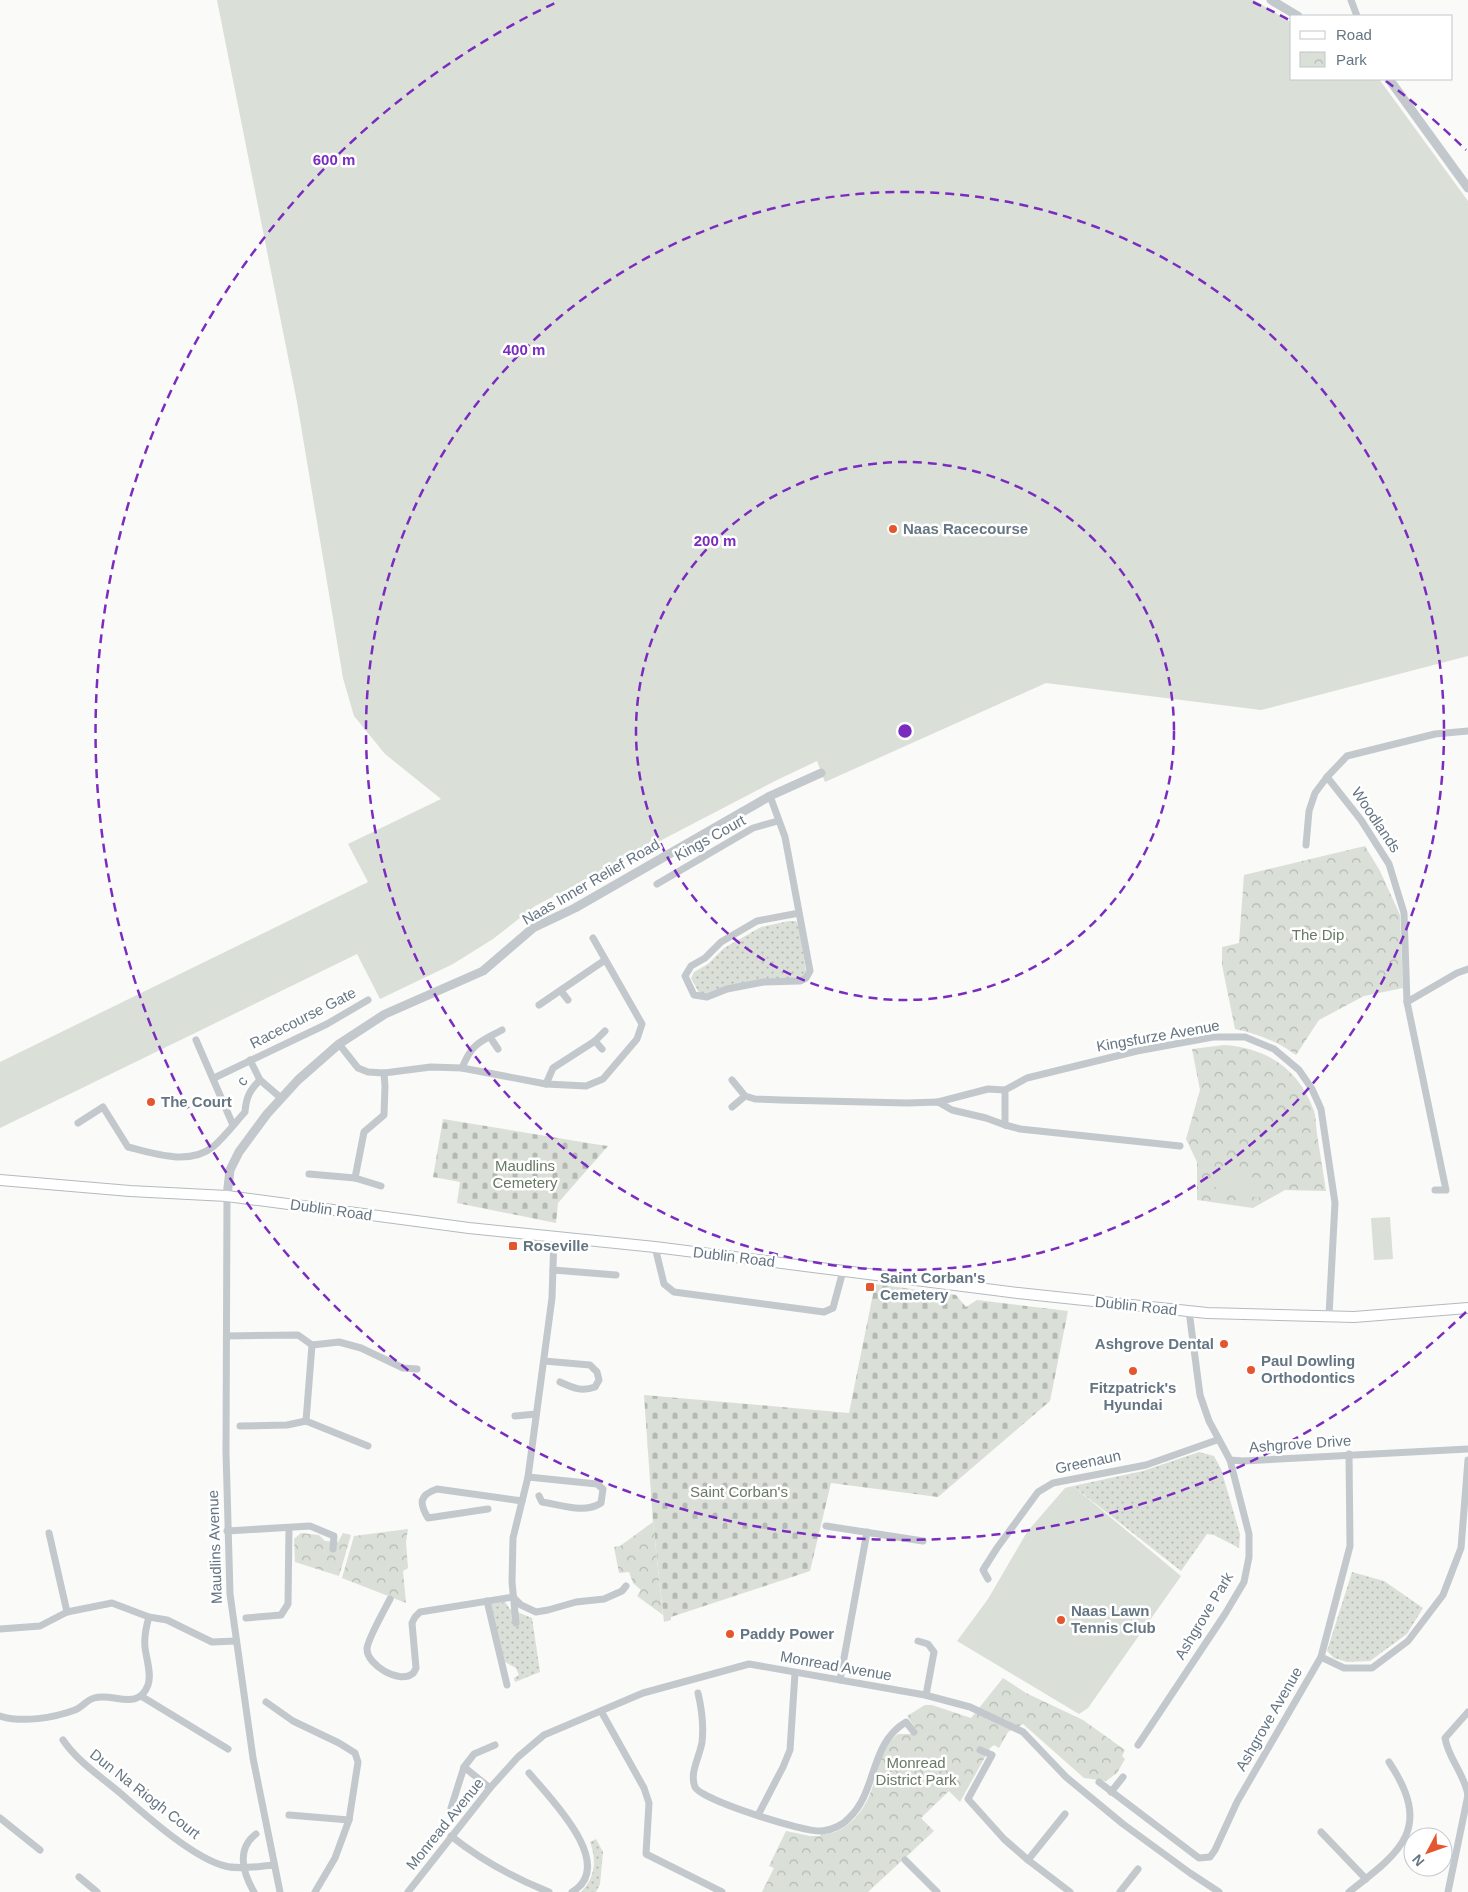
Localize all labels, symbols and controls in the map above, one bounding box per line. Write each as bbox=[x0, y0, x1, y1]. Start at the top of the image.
legend bbox=[1290, 15, 1453, 80]
text: Road bbox=[1336, 26, 1372, 43]
text: Park bbox=[1336, 51, 1367, 68]
text: 600 m bbox=[313, 151, 355, 168]
text: 400 m bbox=[503, 341, 545, 358]
place label: Naas Racecourse bbox=[903, 520, 1028, 537]
marker: Naas Racecourse bbox=[887, 523, 899, 535]
text: 200 m bbox=[694, 532, 736, 549]
centre of rings bbox=[896, 722, 914, 740]
street label: Woodlands bbox=[1348, 784, 1404, 855]
street label: Kings Court bbox=[671, 811, 749, 864]
street label: Naas Inner Relief Road bbox=[519, 835, 663, 928]
park label: The Dip bbox=[1292, 926, 1344, 943]
street label: Racecourse Gate bbox=[247, 983, 359, 1052]
street label: Kingsfurze Avenue bbox=[1095, 1016, 1221, 1055]
street label: c bbox=[233, 1072, 251, 1089]
place label: The Court bbox=[161, 1093, 232, 1110]
marker: The Court bbox=[145, 1096, 157, 1108]
park label: Maudlins Cemetery bbox=[492, 1157, 558, 1191]
street label: Dublin Road bbox=[289, 1195, 373, 1224]
place label: Roseville bbox=[523, 1237, 589, 1254]
marker: Roseville bbox=[507, 1240, 519, 1252]
street label: Dublin Road bbox=[692, 1243, 776, 1270]
place label: Saint Corban's Cemetery bbox=[880, 1269, 985, 1303]
marker: Saint Corban's Cemetery bbox=[864, 1281, 876, 1293]
street label: Dublin Road bbox=[1094, 1293, 1178, 1318]
place label: Ashgrove Dental bbox=[1095, 1335, 1214, 1352]
marker: Ashgrove Dental bbox=[1218, 1338, 1230, 1350]
place label: Paul Dowling Orthodontics bbox=[1261, 1352, 1355, 1386]
marker: Paul Dowling Orthodontics bbox=[1245, 1364, 1257, 1376]
marker: Fitzpatrick's Hyundai bbox=[1127, 1365, 1139, 1377]
place label: Fitzpatrick's Hyundai bbox=[1090, 1379, 1176, 1413]
street label: Ashgrove Drive bbox=[1248, 1431, 1352, 1456]
street label: Greenaun bbox=[1053, 1446, 1122, 1477]
park label: Saint Corban's bbox=[690, 1483, 788, 1500]
street label: Maudlins Avenue bbox=[204, 1490, 225, 1604]
street label: Ashgrove Park bbox=[1171, 1569, 1236, 1662]
place label: Naas Lawn Tennis Club bbox=[1071, 1602, 1156, 1636]
marker: Naas Lawn Tennis Club bbox=[1055, 1614, 1067, 1626]
place label: Paddy Power bbox=[740, 1625, 834, 1642]
marker: Paddy Power bbox=[724, 1628, 736, 1640]
street label: Monread Avenue bbox=[779, 1647, 893, 1684]
street label: Ashgrove Avenue bbox=[1232, 1664, 1305, 1774]
street label: Dun Na Riogh Court bbox=[87, 1745, 204, 1842]
park label: Monread District Park bbox=[876, 1754, 957, 1788]
street label: Monread Avenue bbox=[402, 1774, 487, 1873]
north arrow bbox=[1403, 1827, 1453, 1877]
text: N bbox=[1409, 1851, 1428, 1870]

